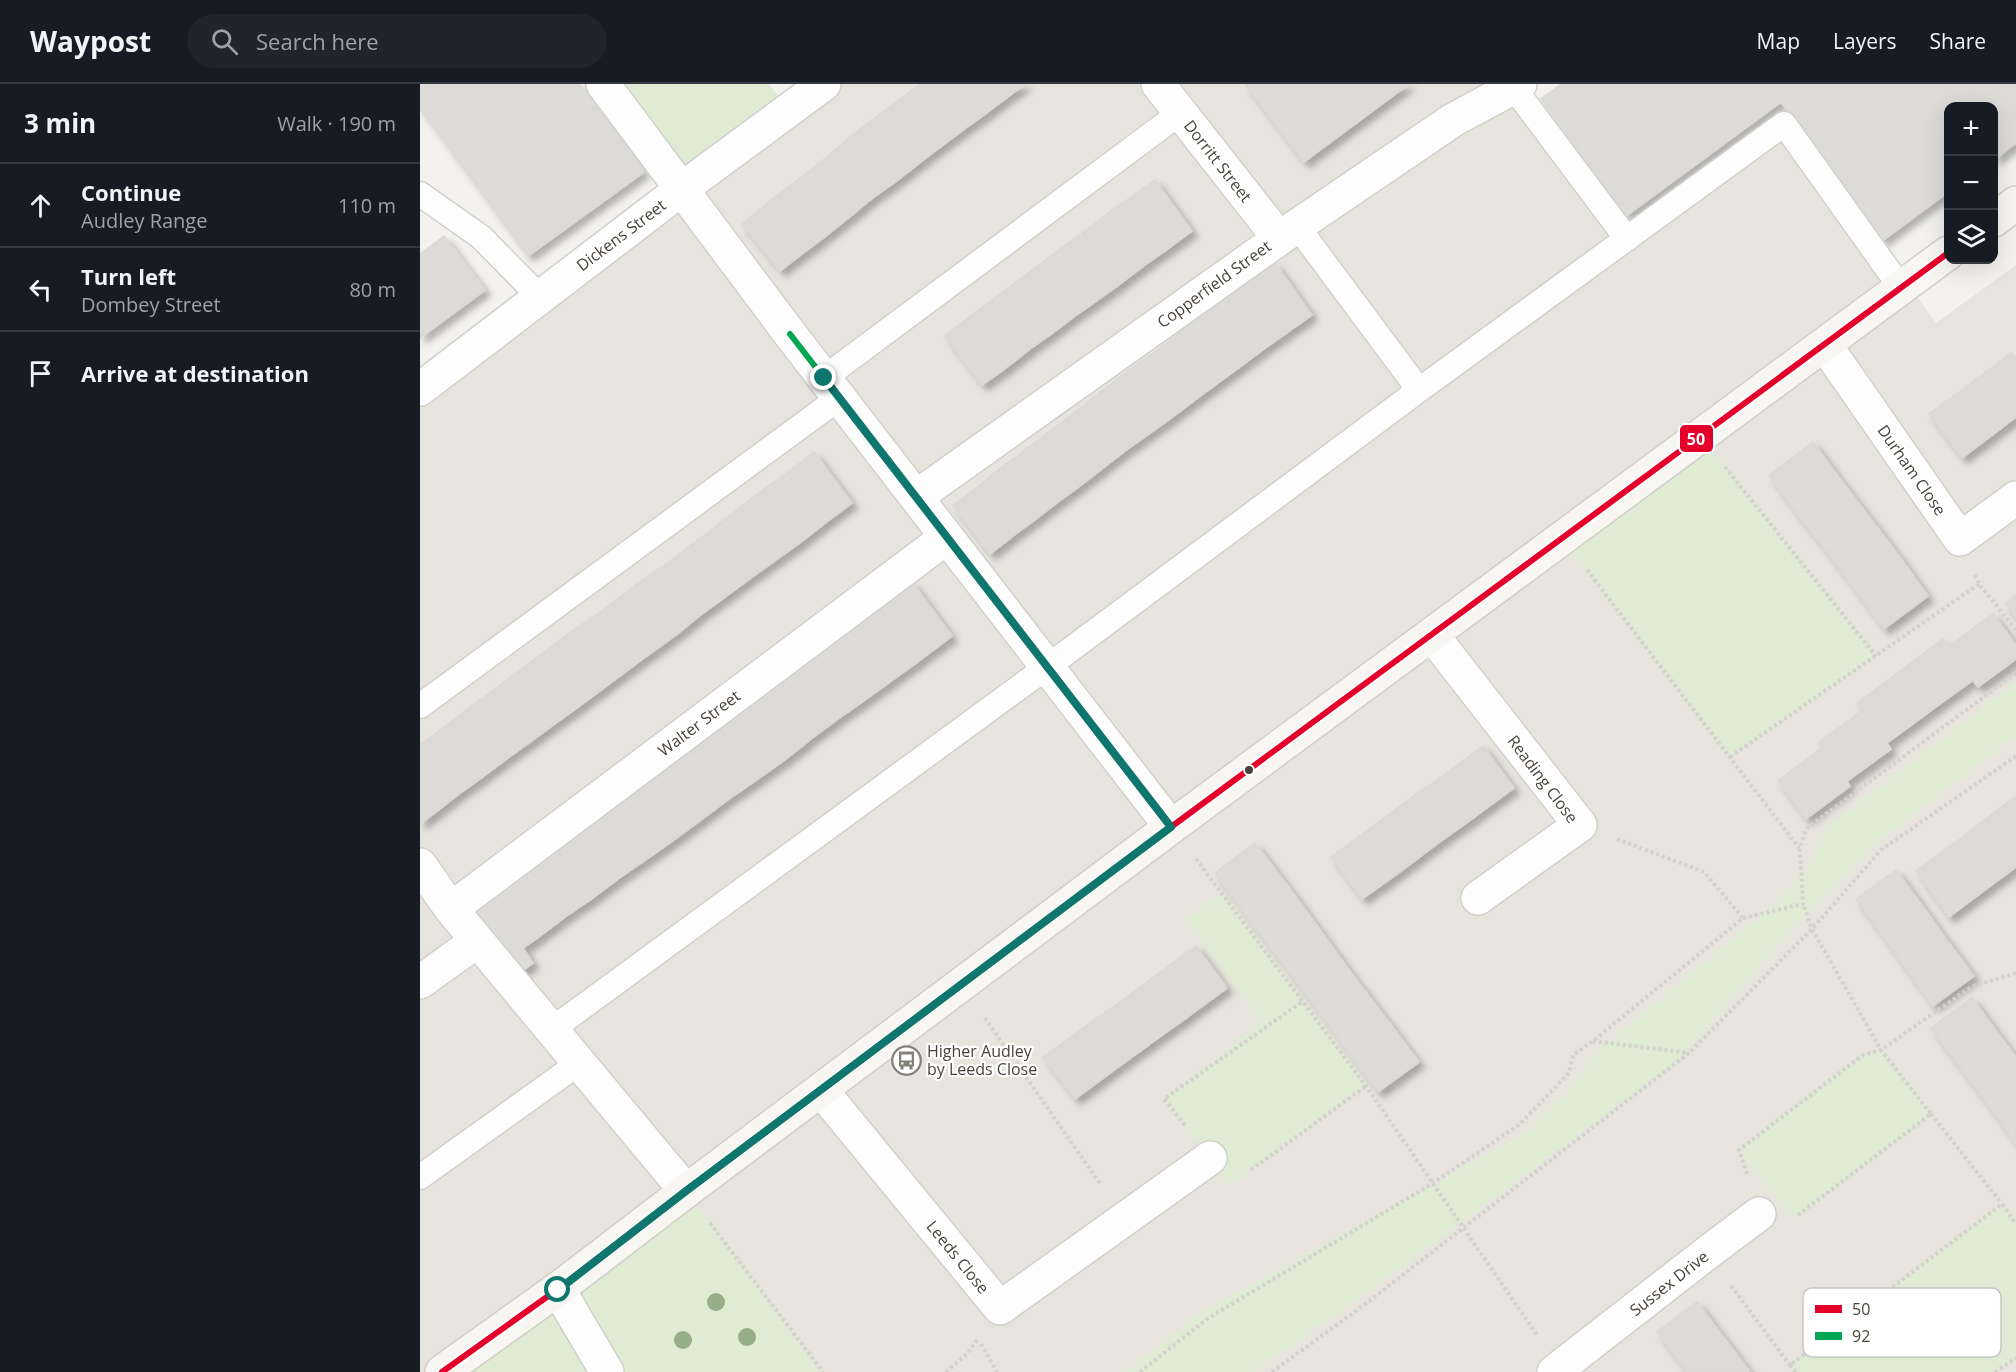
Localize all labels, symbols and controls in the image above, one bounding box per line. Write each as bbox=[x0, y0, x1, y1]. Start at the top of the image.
search box bbox=[187, 14, 607, 68]
text: Waypost bbox=[30, 22, 151, 60]
icon: search bbox=[208, 25, 241, 58]
text: Search here bbox=[256, 26, 379, 56]
text: Map bbox=[1757, 27, 1800, 55]
text: Layers bbox=[1833, 27, 1897, 55]
text: Share bbox=[1930, 27, 1986, 55]
map controls bbox=[1944, 102, 1998, 264]
button: + bbox=[1944, 102, 1998, 156]
text: 3 min bbox=[24, 105, 96, 141]
text: Walk · 190 m bbox=[277, 110, 396, 137]
street label: Dorritt Street bbox=[1179, 115, 1257, 207]
button: − bbox=[1944, 156, 1998, 210]
text: Continue bbox=[81, 177, 181, 207]
icon: ahead bbox=[24, 189, 57, 222]
text: 110 m bbox=[338, 192, 396, 219]
street label: Dickens Street bbox=[572, 194, 671, 276]
text: Audley Range bbox=[81, 207, 207, 234]
button: layers bbox=[1944, 210, 1998, 264]
street label: Copperfield Street bbox=[1153, 235, 1276, 333]
text: Turn left bbox=[81, 261, 176, 291]
icon: left bbox=[24, 273, 57, 306]
text: 80 m bbox=[349, 276, 396, 303]
text: Dombey Street bbox=[81, 291, 221, 318]
icon: arrive bbox=[24, 357, 57, 390]
text: Arrive at destination bbox=[81, 358, 309, 388]
route end bbox=[810, 364, 836, 390]
street label: Durham Close bbox=[1873, 420, 1951, 520]
line badge: 50 bbox=[1679, 424, 1714, 453]
text: 50 bbox=[1687, 428, 1705, 450]
street label: Walter Street bbox=[653, 685, 745, 761]
street label: Reading Close bbox=[1503, 731, 1583, 827]
unlabelled marker bbox=[1243, 764, 1255, 776]
place label: Higher Audley by Leeds Close bbox=[927, 1040, 1037, 1080]
bus stop icon: Higher Audley by Leeds Close bbox=[890, 1044, 922, 1076]
street label: Leeds Close bbox=[922, 1216, 994, 1298]
street label: Sussex Drive bbox=[1625, 1245, 1713, 1321]
route start bbox=[544, 1276, 570, 1302]
legend bbox=[1803, 1288, 2001, 1357]
text: 50 bbox=[1852, 1298, 1870, 1320]
text: 92 bbox=[1852, 1325, 1870, 1347]

